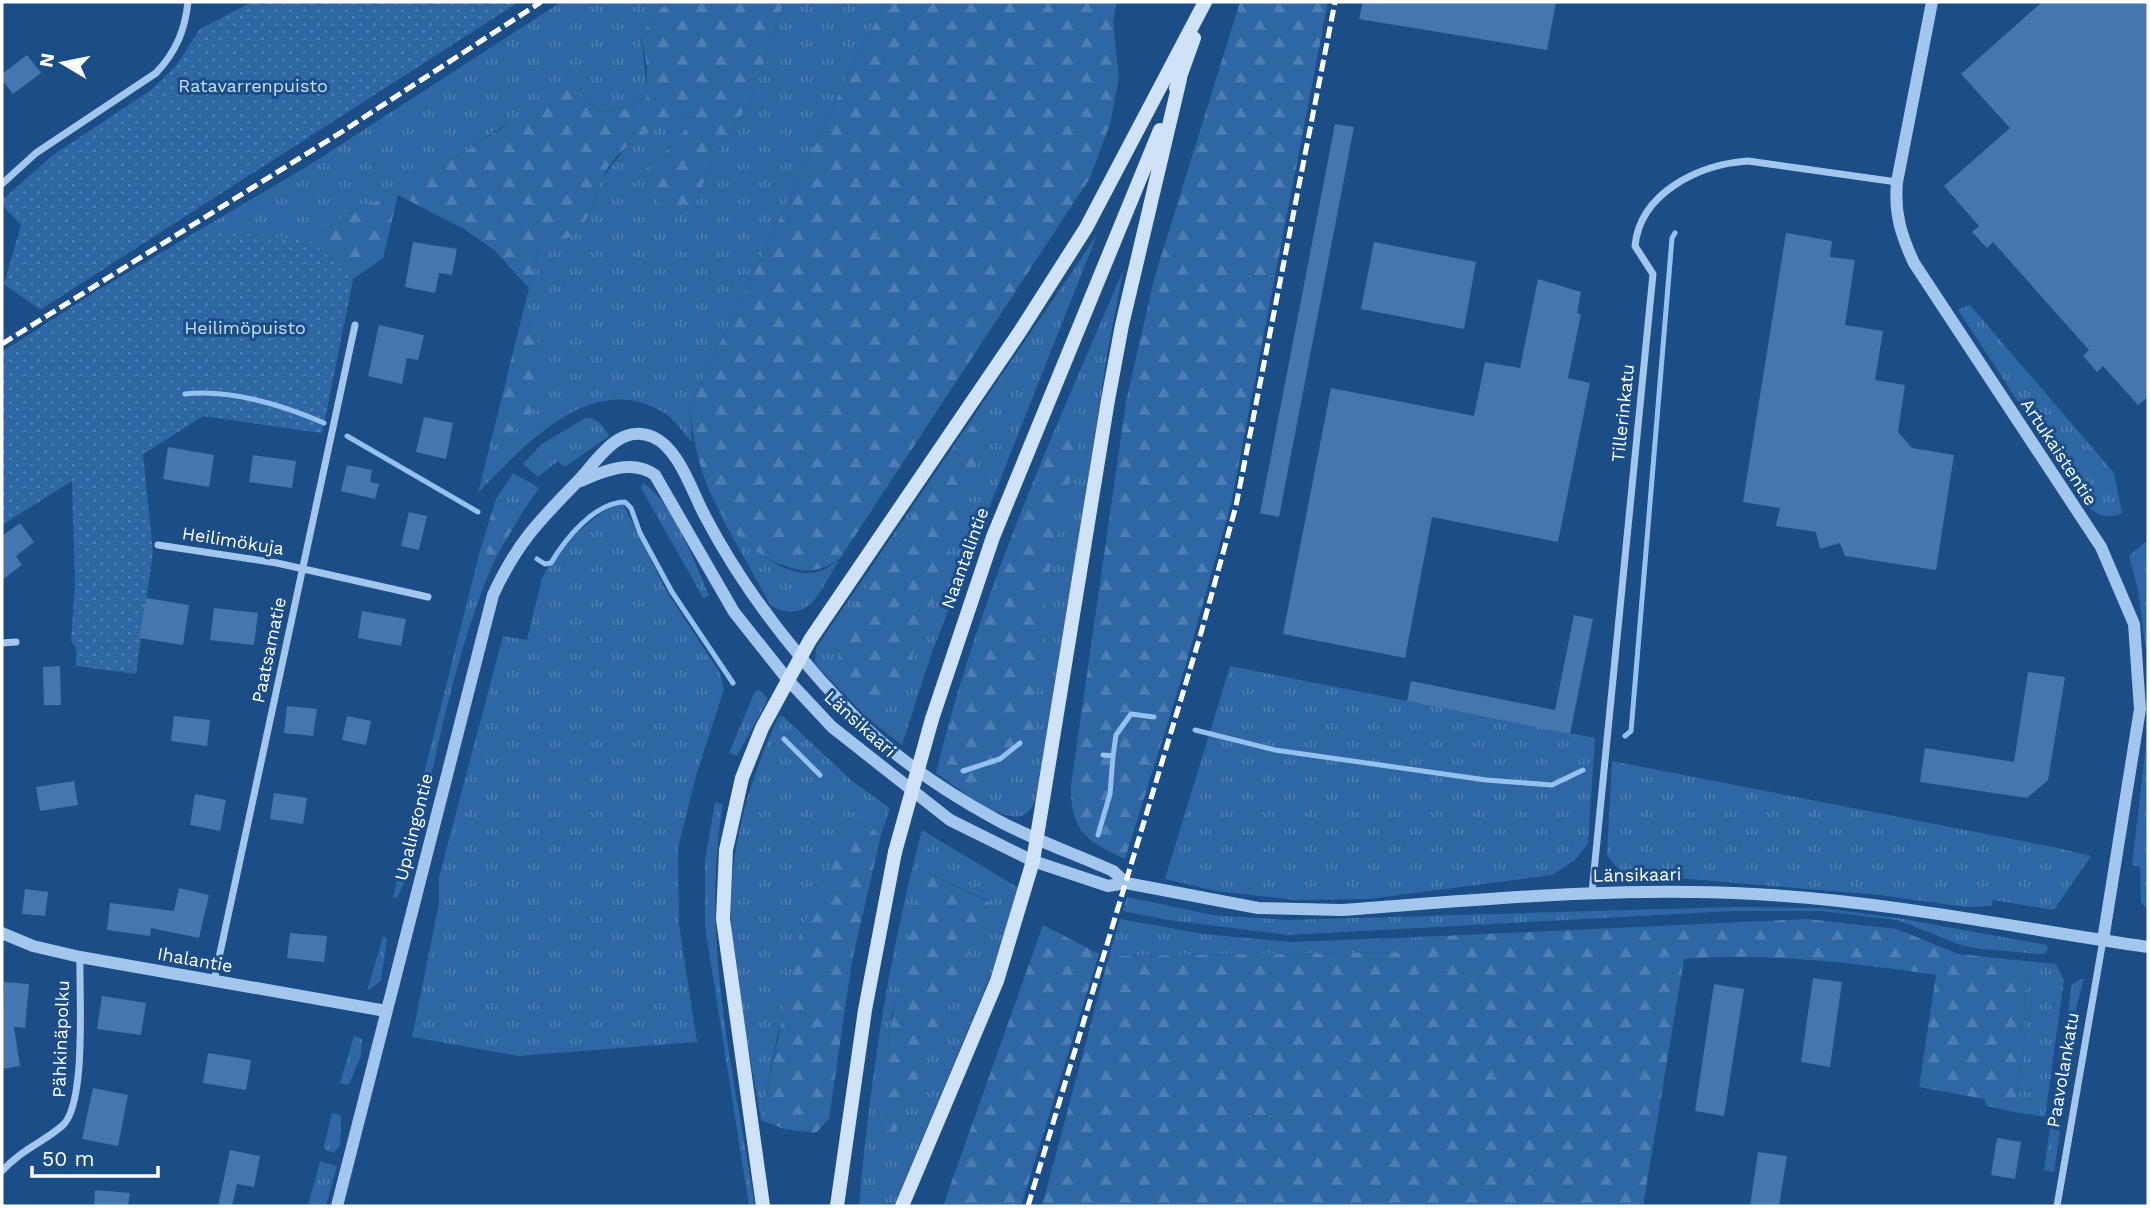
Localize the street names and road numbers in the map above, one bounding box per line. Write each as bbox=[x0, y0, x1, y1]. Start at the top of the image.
street label: Tillerinkatu bbox=[1607, 363, 1638, 463]
street label: Artukaistentie bbox=[2017, 394, 2102, 509]
street label: Naantalintie bbox=[936, 504, 993, 611]
street label: Heilimökuja bbox=[181, 522, 285, 559]
street label: Paatsamatie bbox=[247, 595, 290, 705]
street label: Länsikaari bbox=[820, 686, 900, 761]
street label: Upalingontie bbox=[390, 771, 437, 883]
street label: Länsikaari bbox=[1592, 863, 1682, 886]
street label: Ihalantie bbox=[156, 943, 234, 976]
street label: Pähkinäpolku bbox=[48, 980, 73, 1098]
street label: Paavolankatu bbox=[2042, 1011, 2083, 1129]

